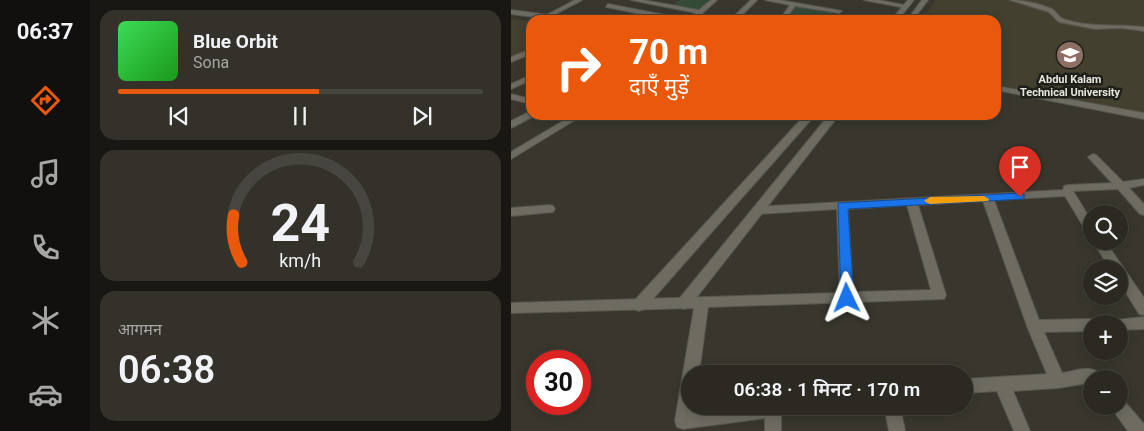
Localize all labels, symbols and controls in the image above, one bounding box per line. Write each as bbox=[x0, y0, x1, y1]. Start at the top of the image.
text: 06:37 bbox=[17, 19, 73, 44]
text: Blue Orbit bbox=[193, 30, 278, 53]
text: 70 m bbox=[629, 32, 708, 73]
icon: right bbox=[546, 35, 611, 100]
school or university icon: Abdul Kalam Technical University bbox=[1055, 40, 1085, 70]
text: Sona bbox=[193, 53, 229, 72]
place label: Abdul Kalam Technical University bbox=[1020, 73, 1121, 99]
text: दाएँ मुड़ें bbox=[629, 74, 689, 99]
icon: directions bbox=[28, 83, 63, 118]
icon: previous bbox=[165, 102, 193, 130]
icon: pause bbox=[286, 102, 314, 130]
icon: next bbox=[408, 102, 436, 130]
pin bbox=[999, 146, 1041, 197]
icon: arrive bbox=[1006, 153, 1034, 181]
icon: music bbox=[28, 156, 63, 191]
text: 24 bbox=[271, 193, 330, 254]
map controls bbox=[1083, 205, 1128, 415]
button: search bbox=[1083, 205, 1128, 250]
icon: phone bbox=[28, 230, 63, 265]
text: km/h bbox=[280, 250, 321, 271]
button: layers bbox=[1083, 260, 1128, 305]
position arrow bbox=[820, 271, 872, 323]
icon: climate bbox=[28, 303, 63, 338]
button: + bbox=[1083, 315, 1128, 360]
text: आगमन bbox=[118, 320, 162, 339]
text: 06:38 bbox=[118, 348, 215, 392]
speed limit sign: 30 bbox=[526, 350, 591, 415]
button: − bbox=[1083, 370, 1128, 415]
icon: car bbox=[28, 377, 63, 412]
text: 06:38 · 1 मिनट · 170 m bbox=[734, 378, 920, 401]

